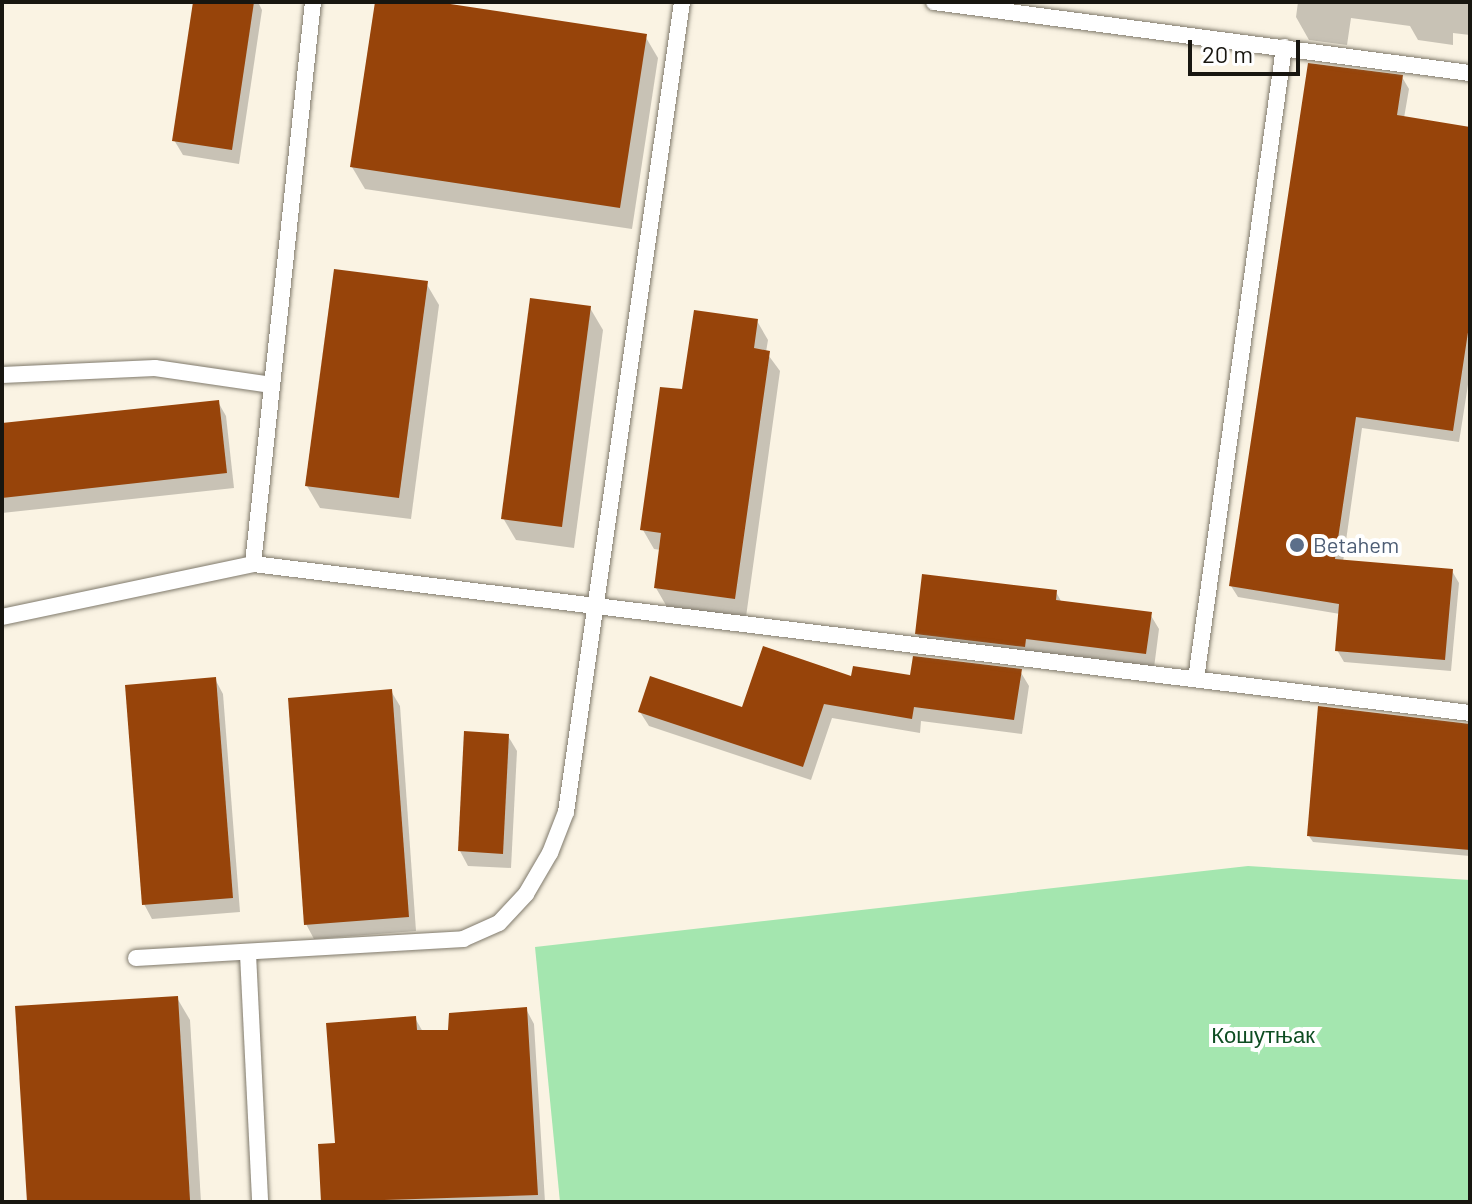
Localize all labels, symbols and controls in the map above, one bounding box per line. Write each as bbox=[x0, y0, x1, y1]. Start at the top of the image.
scale bar bbox=[1192, 24, 1304, 74]
text: 20 m bbox=[1202, 39, 1253, 68]
place label: Betahem bbox=[1313, 532, 1399, 558]
marker: Betahem bbox=[1288, 536, 1306, 554]
park label: Кошутњак bbox=[1211, 1022, 1315, 1048]

